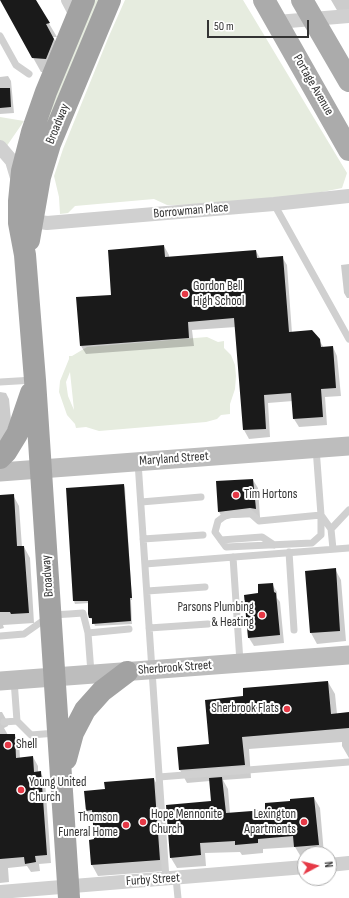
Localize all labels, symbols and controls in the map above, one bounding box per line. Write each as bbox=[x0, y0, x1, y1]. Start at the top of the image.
scale bar bbox=[209, 12, 311, 38]
text: 50 m bbox=[214, 19, 234, 34]
street label: Portage Avenue bbox=[289, 52, 337, 118]
street label: Broadway bbox=[43, 102, 73, 146]
street label: Borrowman Place bbox=[153, 200, 229, 222]
place label: Gordon Bell High School bbox=[193, 279, 244, 310]
marker: Gordon Bell High School bbox=[180, 289, 190, 299]
street label: Maryland Street bbox=[139, 449, 209, 469]
place label: Tim Hortons bbox=[244, 487, 297, 503]
marker: Tim Hortons bbox=[231, 490, 241, 500]
street label: Broadway bbox=[39, 554, 57, 598]
place label: Parsons Plumbing & Heating bbox=[178, 600, 254, 631]
marker: Parsons Plumbing & Heating bbox=[257, 610, 267, 620]
street label: Sherbrook Street bbox=[137, 658, 213, 678]
place label: Sherbrook Flats bbox=[211, 701, 279, 717]
marker: Sherbrook Flats bbox=[282, 704, 292, 714]
place label: Shell bbox=[16, 737, 37, 753]
marker: Shell bbox=[3, 740, 13, 750]
place label: Young United Church bbox=[29, 775, 86, 806]
marker: Young United Church bbox=[16, 785, 26, 795]
place label: Hope Mennonite Church bbox=[151, 807, 222, 838]
place label: Lexington Apartments bbox=[244, 807, 296, 838]
place label: Thomson Funeral Home bbox=[58, 810, 118, 841]
marker: Hope Mennonite Church bbox=[138, 817, 148, 827]
marker: Lexington Apartments bbox=[299, 817, 309, 827]
marker: Thomson Funeral Home bbox=[121, 820, 131, 830]
north arrow bbox=[297, 846, 337, 886]
text: N bbox=[322, 861, 335, 868]
street label: Furby Street bbox=[126, 870, 180, 890]

